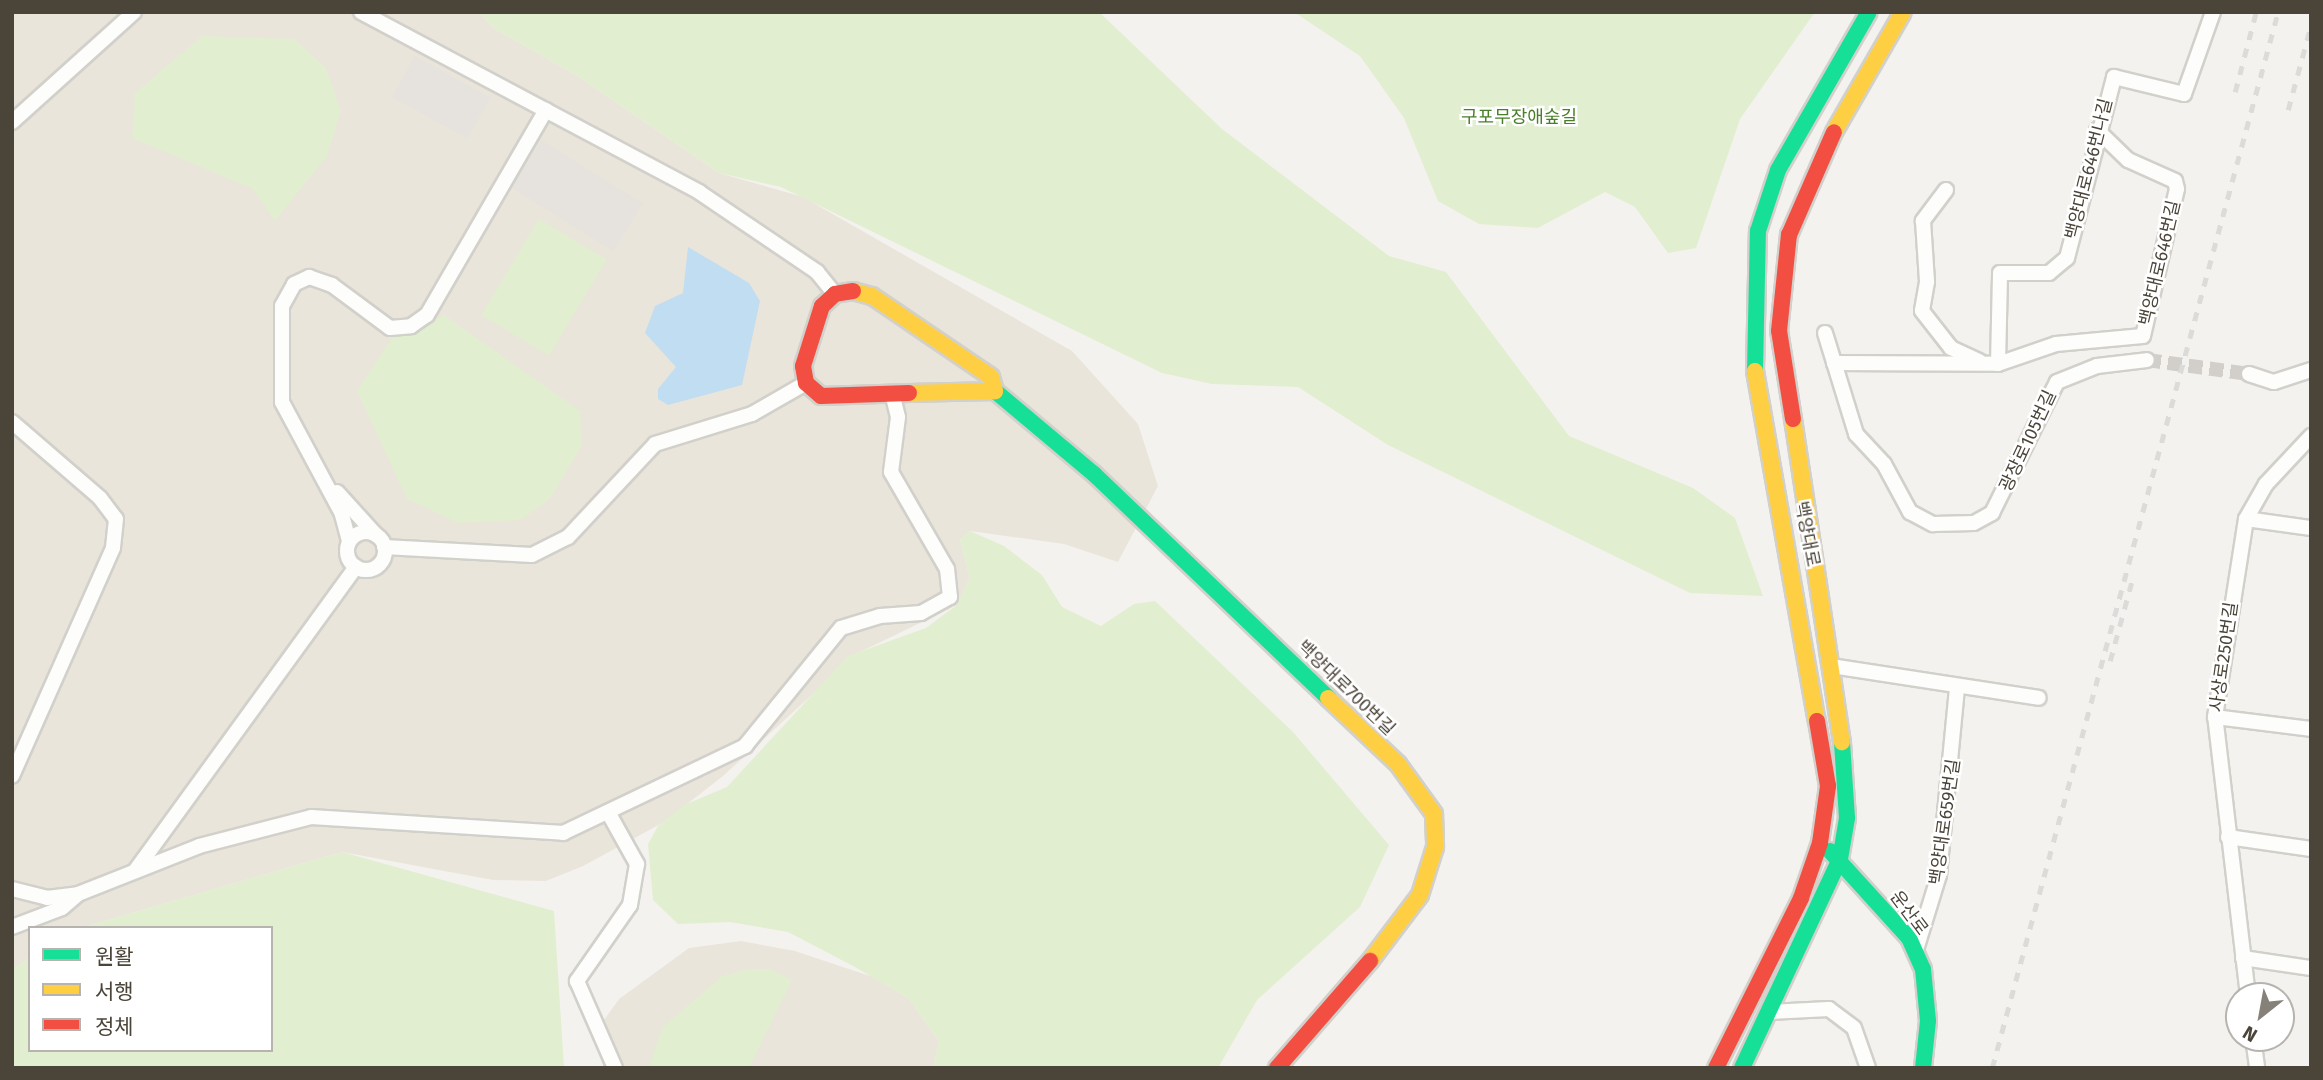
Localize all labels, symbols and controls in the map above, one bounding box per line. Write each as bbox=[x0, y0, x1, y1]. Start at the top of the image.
street label: 백양대로646번나길 bbox=[2061, 96, 2117, 242]
park label: 구포무장애숲길 bbox=[1461, 106, 1577, 128]
street label: 백양대로646번길 bbox=[2135, 198, 2185, 328]
street label: 광장로105번길 bbox=[1995, 387, 2061, 495]
street label: 백양대로 bbox=[1790, 499, 1824, 569]
street label: 사상로250번길 bbox=[2206, 601, 2242, 713]
street label: 백양대로700번길 bbox=[1293, 636, 1399, 740]
street label: 백양대로659번길 bbox=[1925, 758, 1965, 886]
street label: 운산로 bbox=[1885, 887, 1933, 939]
legend bbox=[28, 926, 273, 1052]
text: 원활 bbox=[95, 944, 134, 970]
text: 서행 bbox=[95, 979, 134, 1005]
north arrow bbox=[2225, 982, 2295, 1052]
text: 정체 bbox=[95, 1014, 134, 1040]
text: N bbox=[2239, 1021, 2261, 1047]

